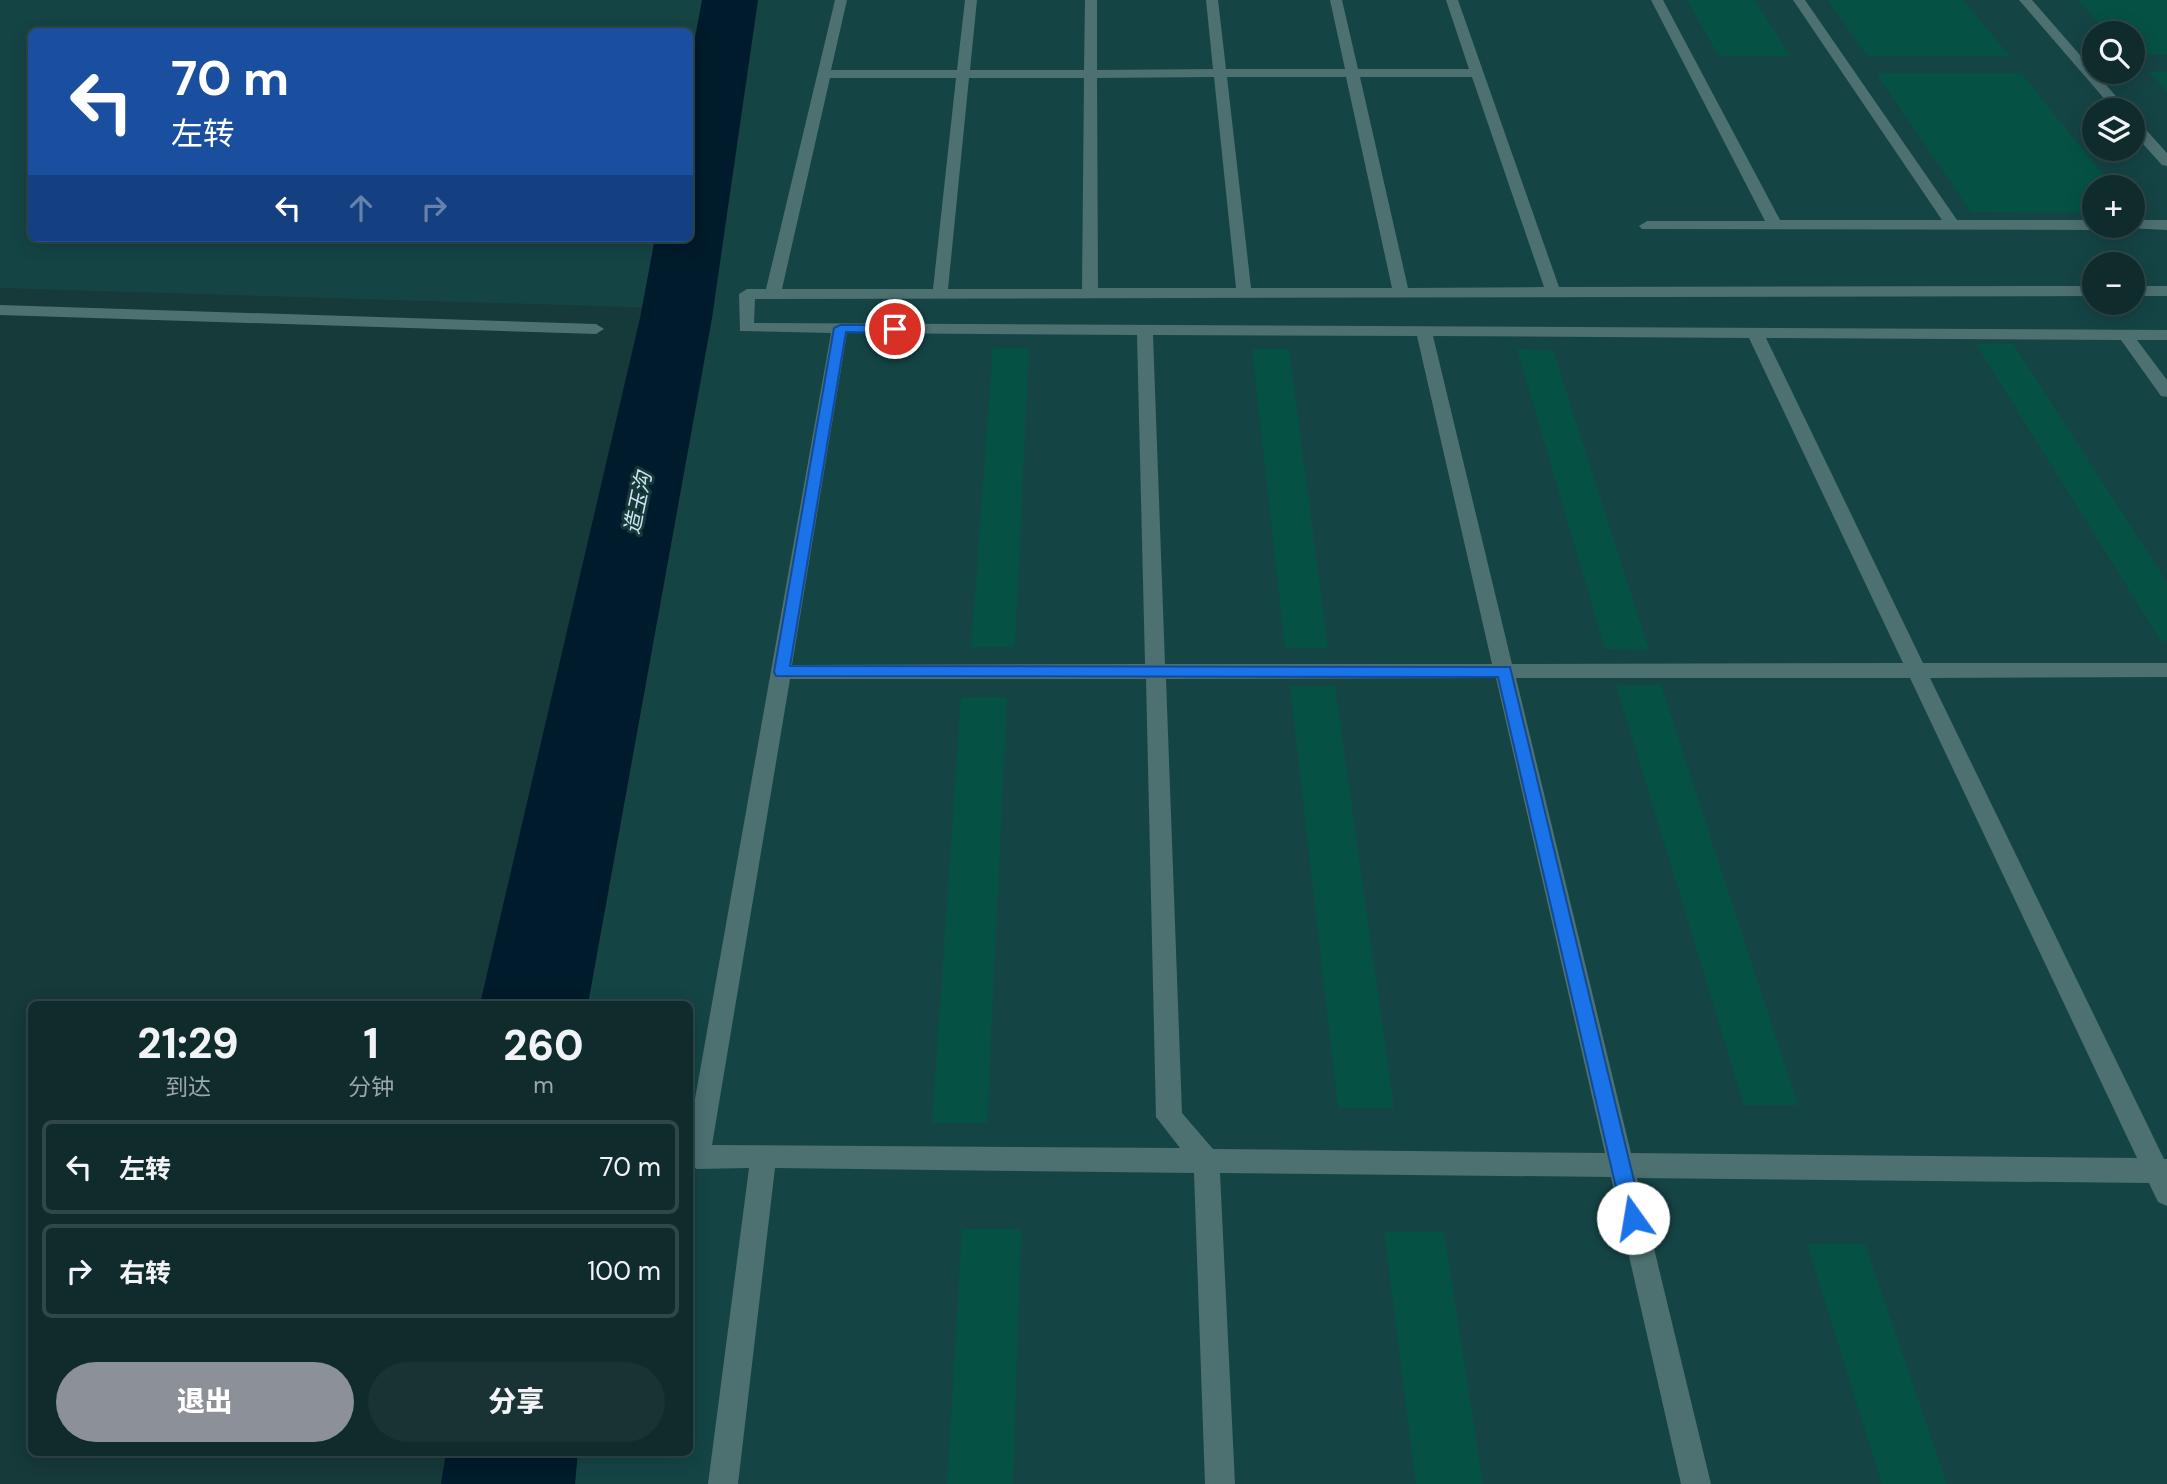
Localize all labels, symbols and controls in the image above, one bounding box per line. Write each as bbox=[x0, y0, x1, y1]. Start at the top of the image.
map controls bbox=[2082, 21, 2145, 315]
button: search bbox=[2082, 21, 2145, 84]
text: 70 m bbox=[171, 46, 289, 110]
icon: left bbox=[56, 56, 147, 147]
button: layers bbox=[2082, 98, 2145, 161]
text: 左转 bbox=[171, 113, 235, 155]
button: + bbox=[2082, 175, 2145, 238]
icon: left bbox=[269, 189, 307, 227]
icon: ahead bbox=[342, 189, 380, 227]
icon: right bbox=[415, 189, 453, 227]
button: − bbox=[2082, 252, 2145, 315]
pin bbox=[865, 299, 925, 359]
icon: arrive bbox=[876, 310, 914, 348]
water label: 造玉沟 bbox=[618, 467, 659, 537]
text: 21:29 bbox=[137, 1016, 239, 1071]
text: 1 bbox=[363, 1016, 379, 1071]
text: 260 bbox=[503, 1018, 584, 1073]
text: m bbox=[533, 1070, 554, 1100]
text: 到达 bbox=[165, 1072, 211, 1102]
text: 分钟 bbox=[348, 1072, 394, 1102]
icon: left bbox=[60, 1148, 98, 1186]
text: 70 m bbox=[600, 1150, 661, 1184]
text: 左转 bbox=[119, 1152, 171, 1186]
position arrow bbox=[1596, 1181, 1670, 1255]
icon: right bbox=[60, 1252, 98, 1290]
text: 100 m bbox=[587, 1254, 661, 1288]
text: 右转 bbox=[119, 1256, 171, 1290]
button: 退出 bbox=[56, 1362, 354, 1442]
button: 分享 bbox=[368, 1362, 665, 1442]

